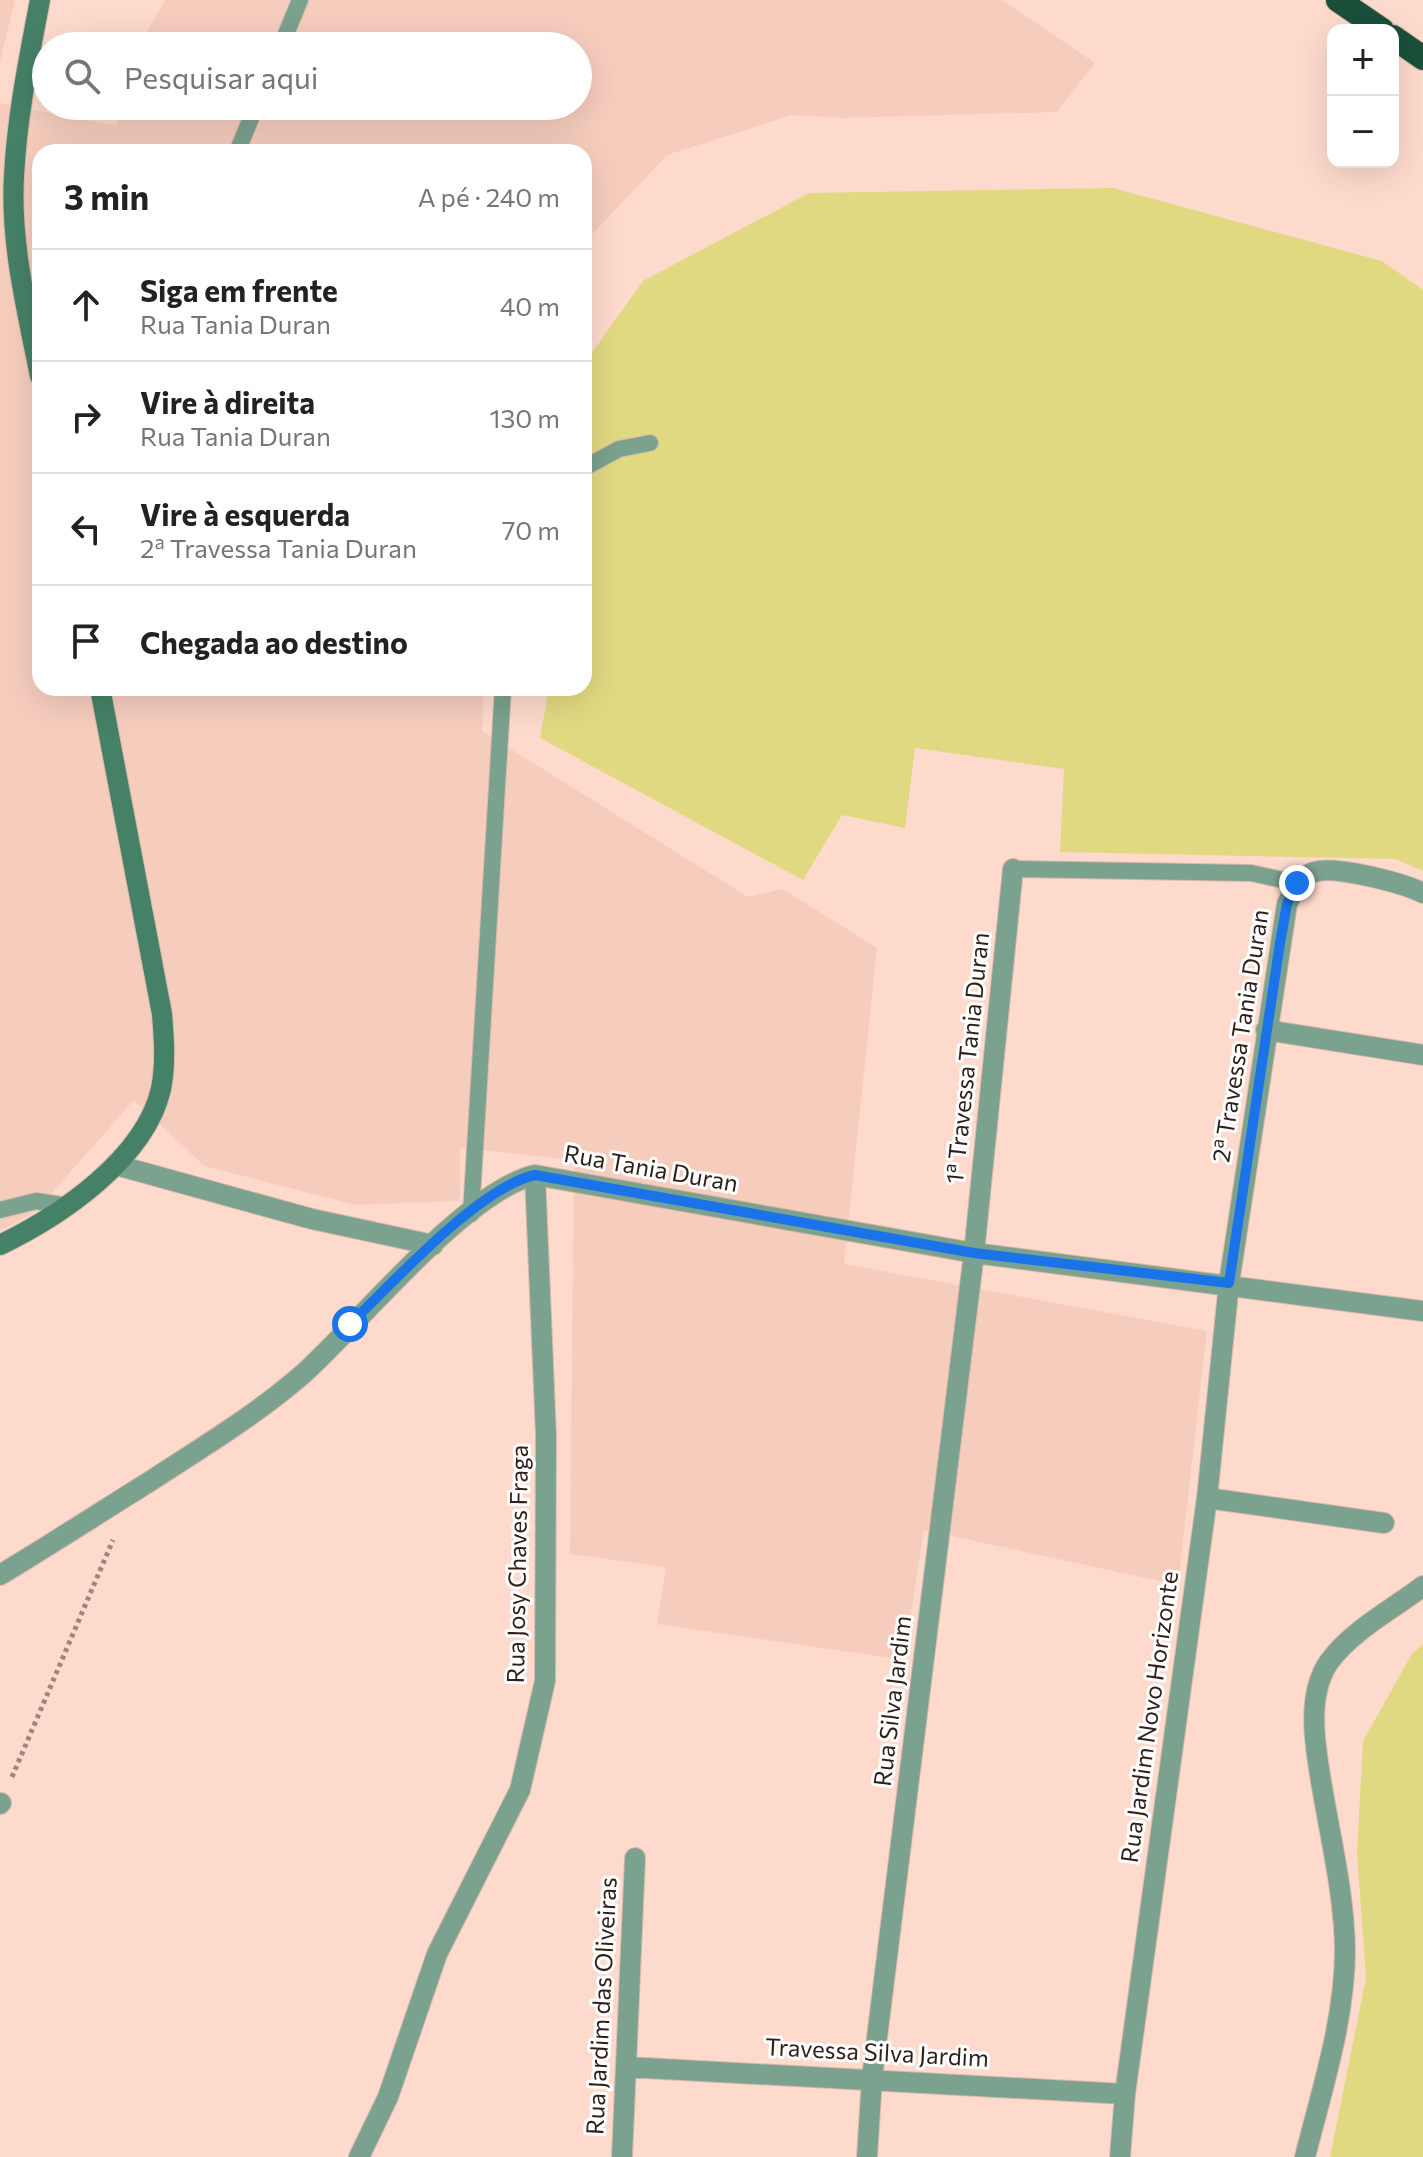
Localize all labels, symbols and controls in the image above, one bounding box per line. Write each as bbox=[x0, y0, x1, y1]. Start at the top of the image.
map controls bbox=[1327, 24, 1399, 168]
button: + bbox=[1327, 24, 1399, 96]
search box bbox=[32, 32, 592, 120]
icon: search bbox=[60, 54, 104, 98]
text: Pesquisar aqui bbox=[124, 58, 319, 95]
button: − bbox=[1327, 96, 1399, 168]
text: 3 min bbox=[64, 175, 149, 217]
text: A pé · 240 m bbox=[418, 181, 560, 212]
text: Siga em frente bbox=[140, 271, 338, 308]
icon: ahead bbox=[64, 283, 108, 327]
text: 40 m bbox=[500, 290, 560, 321]
text: Rua Tania Duran bbox=[140, 308, 331, 339]
text: Vire à direita bbox=[140, 383, 315, 420]
icon: right bbox=[64, 395, 108, 439]
text: 130 m bbox=[489, 402, 560, 433]
text: Rua Tania Duran bbox=[140, 420, 331, 451]
text: Vire à esquerda bbox=[140, 495, 350, 532]
icon: left bbox=[64, 507, 108, 551]
text: 70 m bbox=[502, 514, 560, 545]
text: 2ª Travessa Tania Duran bbox=[140, 532, 417, 563]
icon: arrive bbox=[64, 619, 108, 663]
text: Chegada ao destino bbox=[140, 623, 408, 660]
route end bbox=[1279, 865, 1315, 901]
street label: 2ª Travessa Tania Duran bbox=[1205, 907, 1274, 1164]
street label: 1ª Travessa Tania Duran bbox=[939, 931, 994, 1185]
street label: Rua Tania Duran bbox=[562, 1138, 741, 1197]
route start bbox=[332, 1306, 368, 1342]
street label: Rua Josy Chaves Fraga bbox=[500, 1444, 533, 1683]
street label: Rua Jardim Novo Horizonte bbox=[1114, 1569, 1183, 1864]
street label: Rua Silva Jardim bbox=[867, 1614, 916, 1788]
street label: Rua Jardim das Oliveiras bbox=[579, 1876, 622, 2136]
street label: Travessa Silva Jardim bbox=[765, 2031, 990, 2072]

